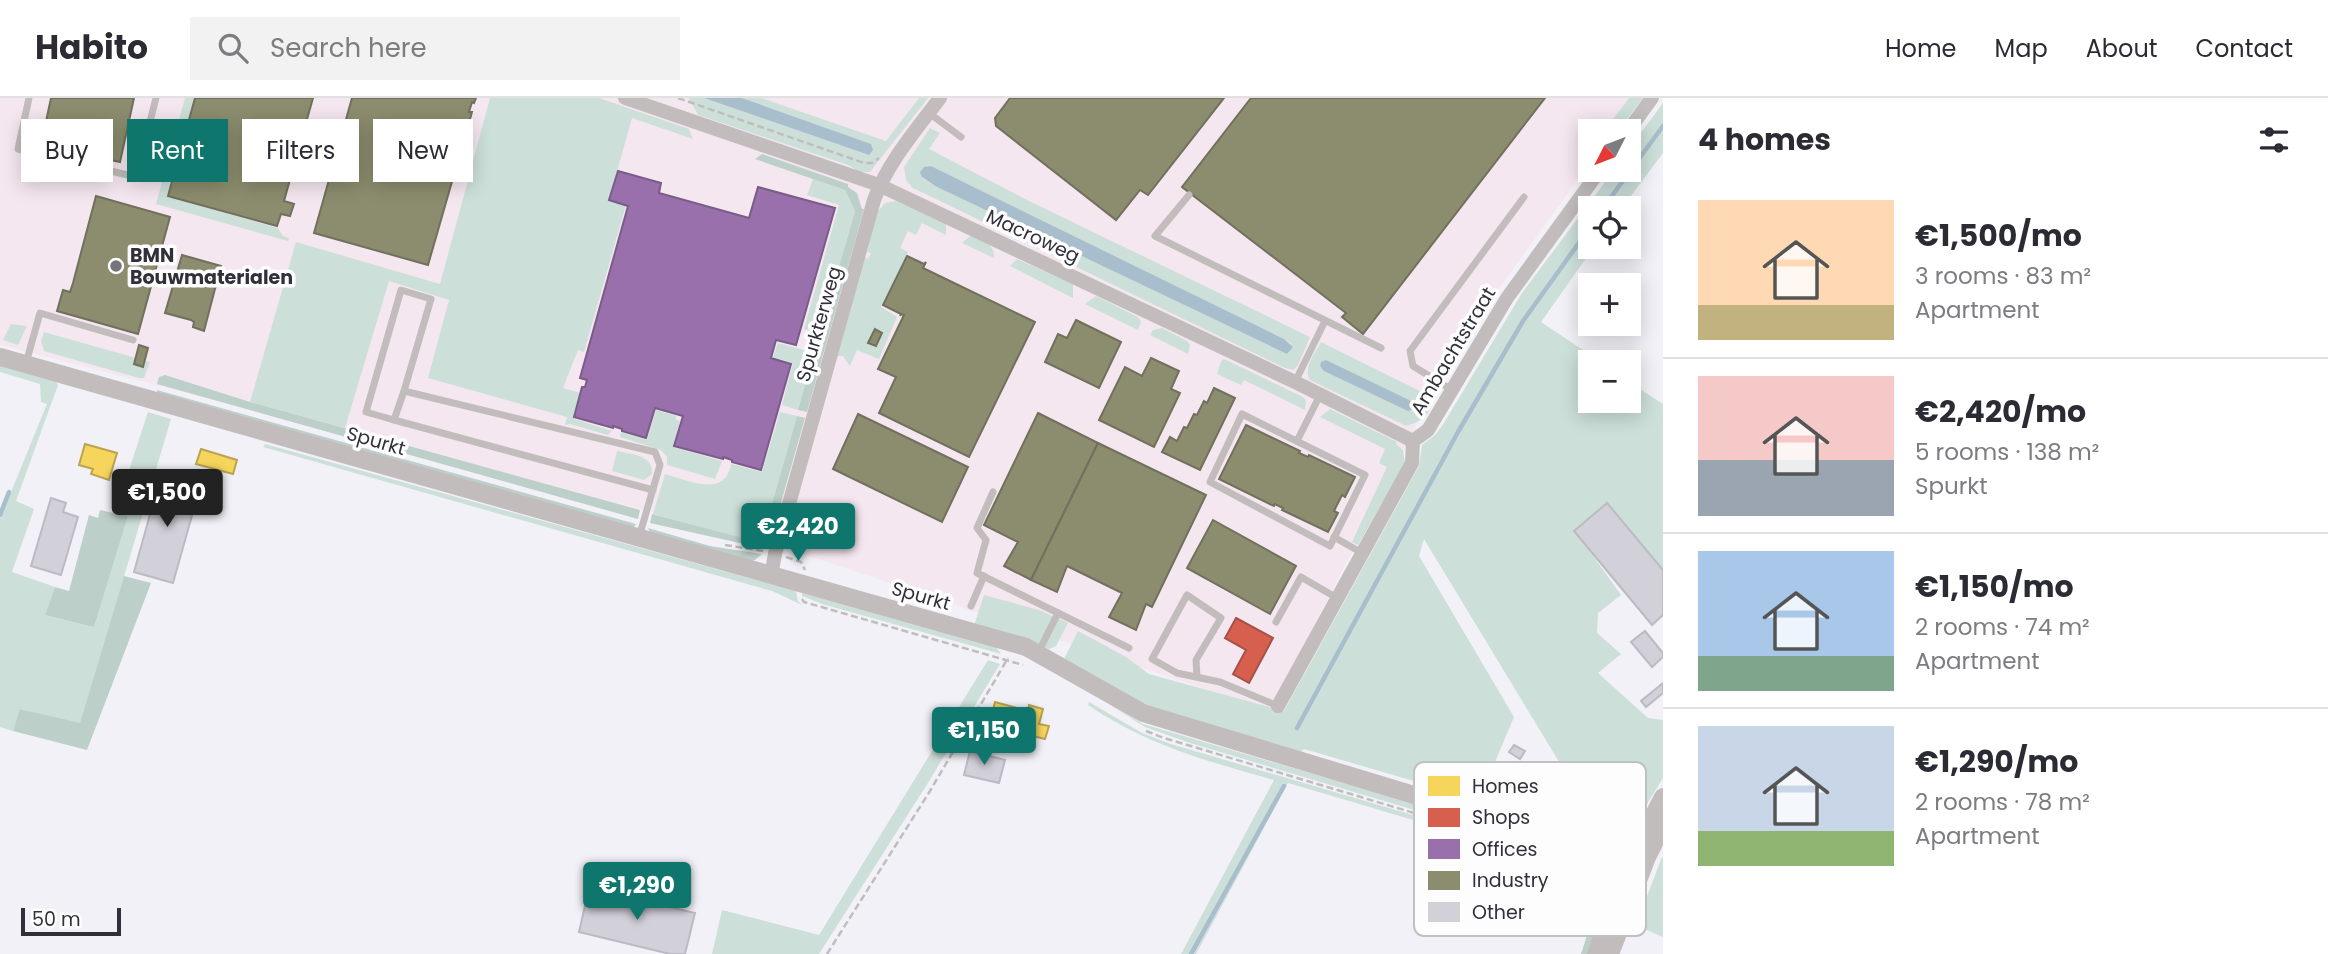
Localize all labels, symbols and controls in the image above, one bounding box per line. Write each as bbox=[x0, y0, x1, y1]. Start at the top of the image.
search box bbox=[190, 17, 680, 80]
text: Habito bbox=[35, 24, 148, 71]
icon: search bbox=[214, 29, 252, 67]
text: Search here bbox=[270, 30, 427, 66]
text: Home bbox=[1885, 32, 1957, 65]
text: Map bbox=[1995, 32, 2048, 65]
text: About bbox=[2086, 32, 2157, 65]
text: Contact bbox=[2195, 32, 2293, 65]
text: 4 homes bbox=[1698, 118, 1831, 161]
chip: Buy bbox=[21, 119, 113, 182]
chip: Rent bbox=[127, 119, 228, 182]
chip: Filters bbox=[242, 119, 359, 182]
chip: New bbox=[373, 119, 473, 182]
north arrow bbox=[1578, 119, 1642, 182]
map controls bbox=[1578, 119, 1641, 413]
icon: filters bbox=[2255, 121, 2293, 159]
button: locate bbox=[1578, 196, 1641, 259]
street label: Macroweg bbox=[982, 203, 1084, 269]
text: €1,500/mo bbox=[1915, 214, 2082, 257]
icon: home bbox=[1754, 228, 1838, 312]
place label: BMN Bouwmaterialen bbox=[130, 242, 293, 291]
marker: BMN Bouwmaterialen bbox=[108, 258, 124, 274]
text: 3 rooms · 83 m² bbox=[1915, 260, 2091, 292]
street label: Spurkterweg bbox=[790, 263, 848, 385]
button: + bbox=[1578, 273, 1641, 336]
street label: Ambachtstraat bbox=[1404, 282, 1502, 420]
text: Apartment bbox=[1915, 294, 2040, 326]
button: − bbox=[1578, 350, 1641, 413]
text: €2,420/mo bbox=[1915, 390, 2086, 433]
icon: home bbox=[1754, 404, 1838, 488]
street label: Spurkt bbox=[343, 420, 409, 462]
text: 5 rooms · 138 m² bbox=[1915, 436, 2099, 468]
pin: €1,500 bbox=[110, 470, 224, 529]
text: Spurkt bbox=[1915, 470, 1988, 502]
text: €1,500 bbox=[128, 476, 206, 508]
pin: €2,420 bbox=[741, 504, 855, 563]
text: €2,420 bbox=[757, 510, 839, 542]
text: €1,150/mo bbox=[1915, 565, 2074, 608]
street label: Spurkt bbox=[888, 575, 954, 617]
icon: home bbox=[1754, 579, 1838, 663]
text: 2 rooms · 74 m² bbox=[1915, 611, 2090, 643]
text: Apartment bbox=[1915, 645, 2040, 677]
pin: €1,150 bbox=[927, 708, 1041, 767]
text: €1,150 bbox=[948, 714, 1020, 746]
text: €1,290/mo bbox=[1915, 740, 2078, 783]
icon: home bbox=[1754, 754, 1838, 838]
legend bbox=[1414, 762, 1646, 936]
text: Homes bbox=[1472, 773, 1539, 800]
text: 2 rooms · 78 m² bbox=[1915, 786, 2090, 818]
text: Shops bbox=[1472, 804, 1530, 831]
text: Apartment bbox=[1915, 820, 2040, 852]
text: Offices bbox=[1472, 836, 1537, 863]
pin: €1,290 bbox=[580, 862, 694, 922]
text: Industry bbox=[1472, 867, 1549, 894]
text: €1,290 bbox=[599, 869, 675, 901]
text: Other bbox=[1472, 899, 1525, 926]
scale bar bbox=[21, 905, 121, 937]
text: 50 m bbox=[32, 906, 81, 933]

